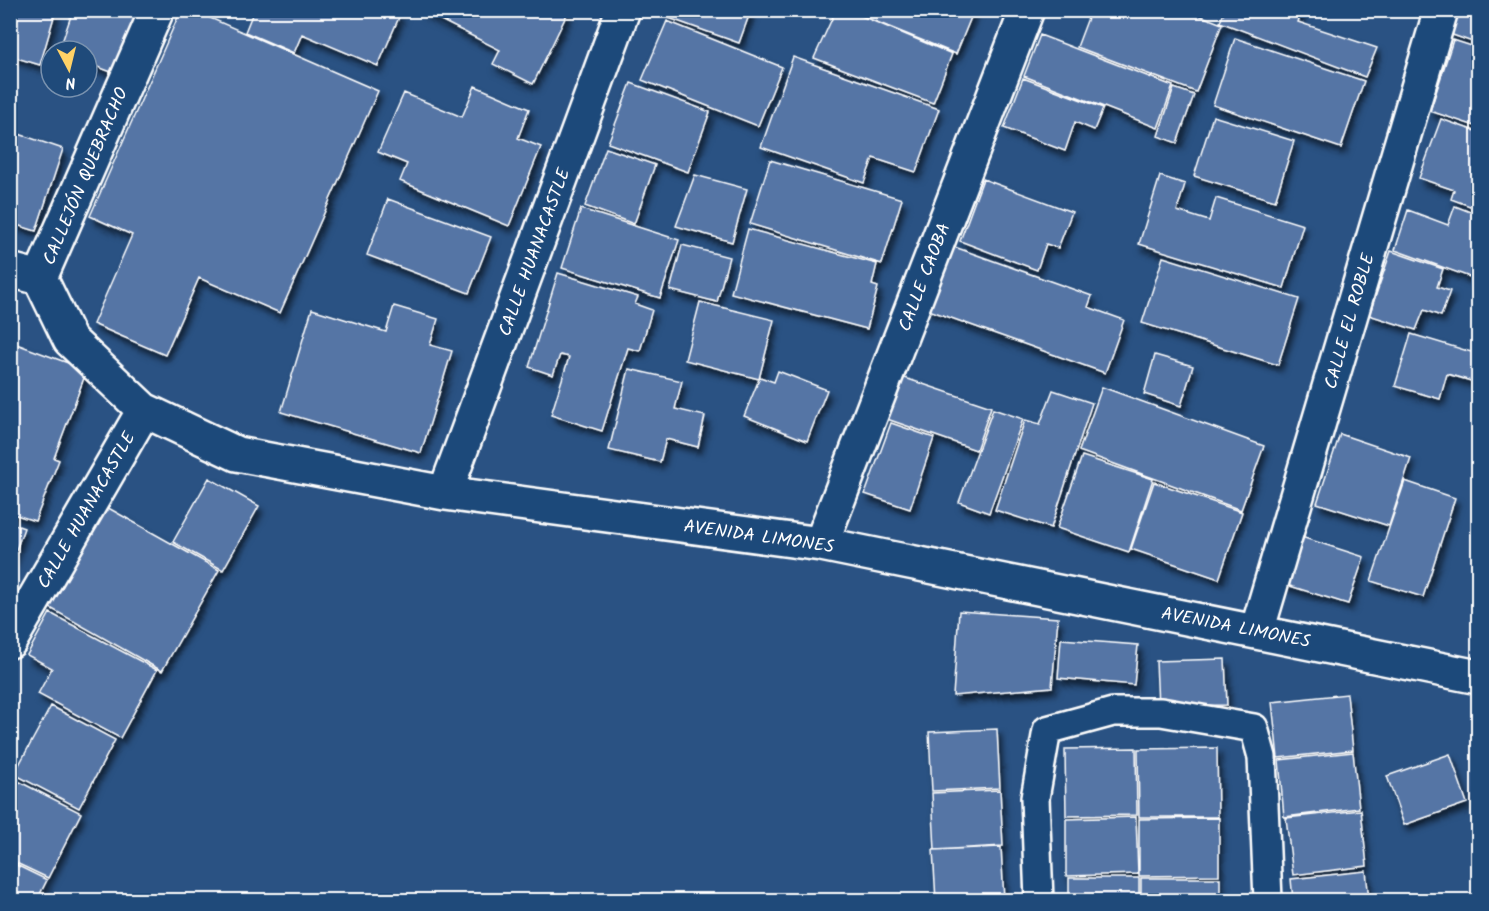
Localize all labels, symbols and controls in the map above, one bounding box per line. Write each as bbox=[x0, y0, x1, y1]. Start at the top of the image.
north arrow bbox=[39, 39, 99, 99]
text: N bbox=[64, 69, 77, 95]
street label: CALLEJÓN QUEBRACHO bbox=[36, 83, 137, 270]
street label: CALLE HUANACASTLE bbox=[491, 164, 580, 341]
street label: CALLE CAOBA bbox=[891, 219, 959, 336]
street label: CALLE EL ROBLE bbox=[1317, 250, 1384, 393]
street label: CALLE HUANACASTLE bbox=[30, 426, 144, 595]
street label: AVENIDA LIMONES bbox=[682, 513, 836, 562]
street label: AVENIDA LIMONES bbox=[1159, 600, 1313, 657]

